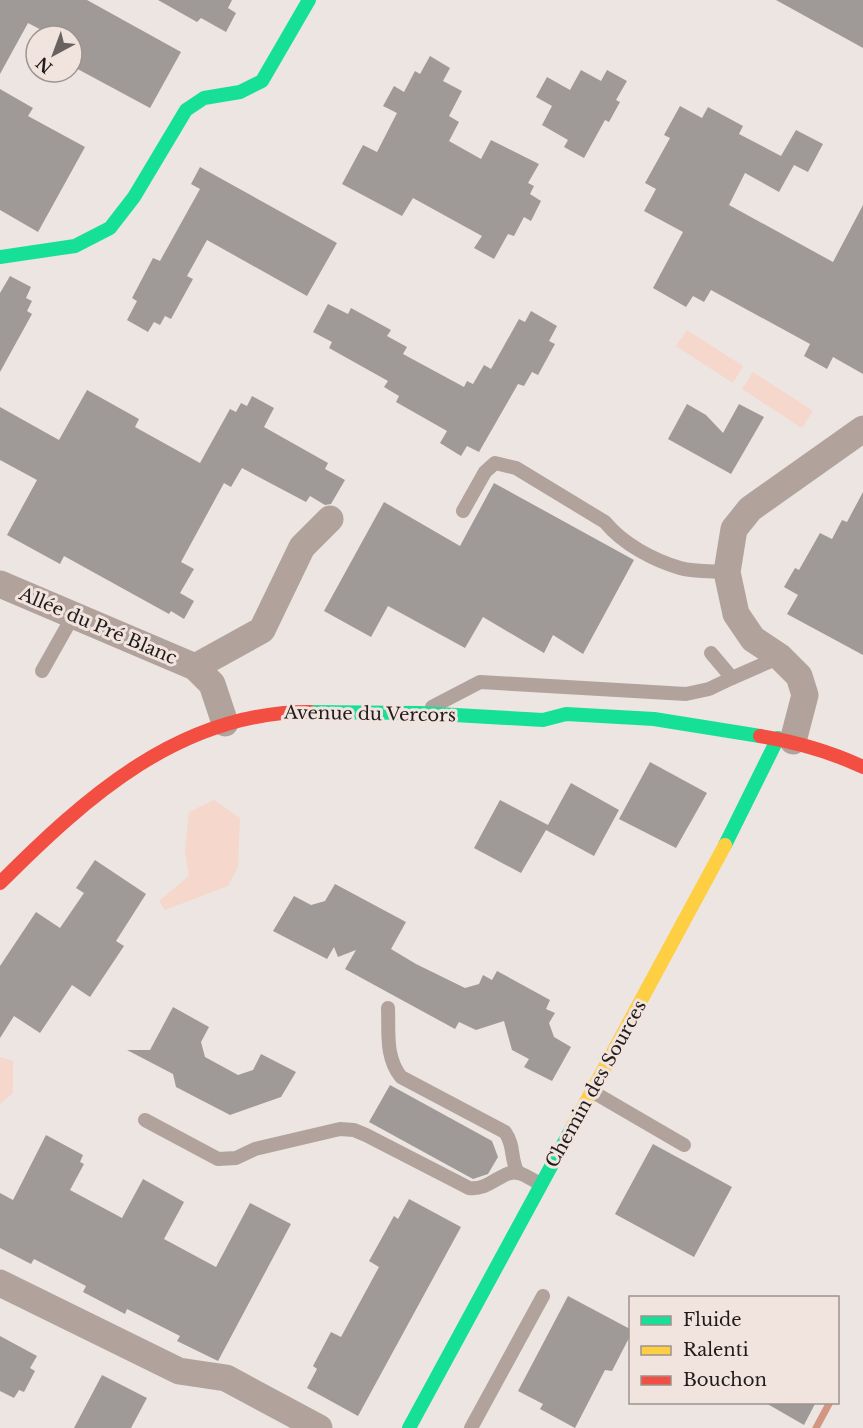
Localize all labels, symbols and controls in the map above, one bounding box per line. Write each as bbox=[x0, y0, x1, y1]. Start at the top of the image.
north arrow bbox=[24, 24, 84, 84]
text: N bbox=[32, 53, 56, 78]
street label: Allée du Pré Blanc bbox=[15, 583, 180, 669]
street label: Avenue du Vercors bbox=[283, 701, 456, 726]
street label: Chemin des Sources bbox=[541, 996, 651, 1172]
legend bbox=[629, 1296, 839, 1404]
text: Fluide bbox=[683, 1309, 742, 1331]
text: Ralenti bbox=[683, 1339, 749, 1361]
text: Bouchon bbox=[683, 1369, 767, 1391]

